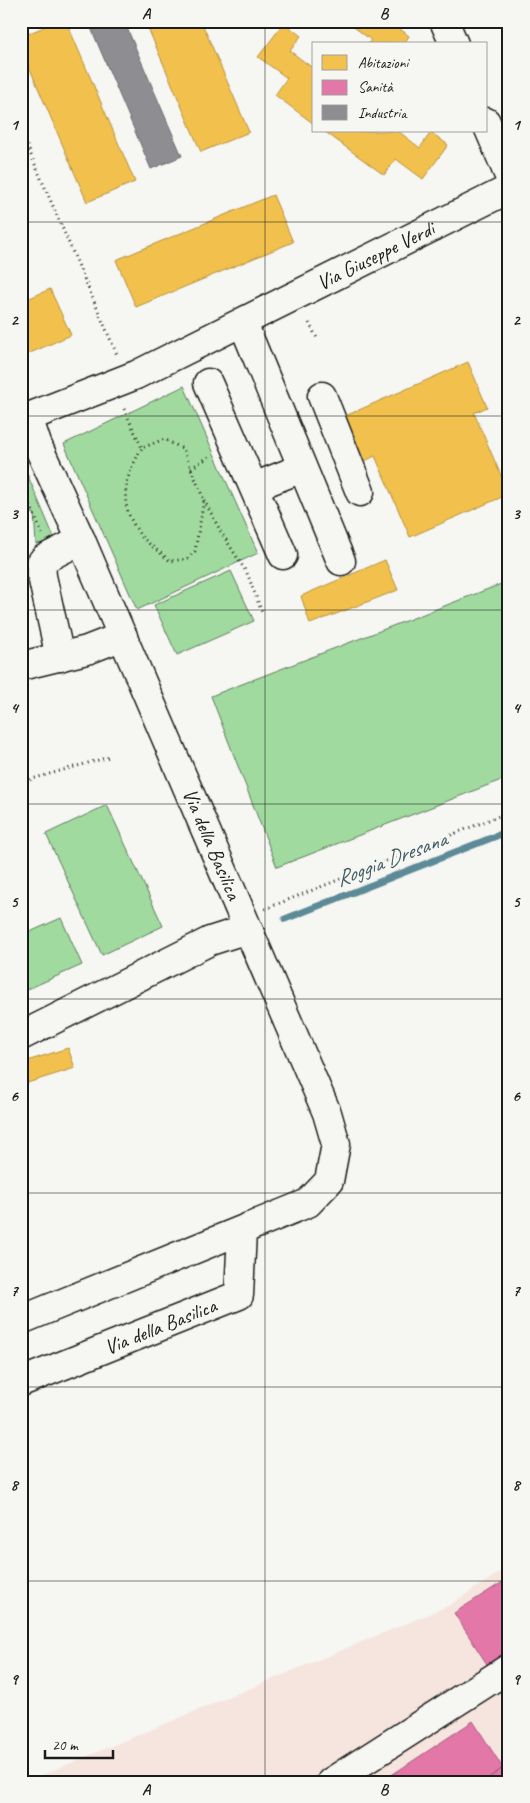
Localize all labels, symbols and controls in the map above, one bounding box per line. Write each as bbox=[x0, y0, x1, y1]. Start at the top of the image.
text: A bbox=[142, 4, 152, 24]
text: B bbox=[380, 4, 390, 24]
legend bbox=[312, 42, 488, 132]
text: Abitazioni bbox=[358, 54, 410, 73]
text: Sanità bbox=[358, 78, 394, 97]
text: Industria bbox=[358, 104, 408, 123]
text: 1 bbox=[10, 115, 19, 135]
text: 1 bbox=[512, 115, 521, 135]
street label: Via Giuseppe Verdi bbox=[312, 214, 441, 296]
text: 2 bbox=[10, 310, 19, 330]
text: 2 bbox=[512, 310, 521, 330]
text: 3 bbox=[10, 504, 19, 524]
text: 3 bbox=[512, 504, 521, 524]
text: 4 bbox=[10, 698, 19, 718]
text: 4 bbox=[512, 698, 521, 718]
street label: Via della Basilica bbox=[177, 784, 248, 905]
water label: Roggia Dresana bbox=[332, 824, 453, 893]
text: 5 bbox=[11, 892, 20, 912]
text: 5 bbox=[513, 892, 522, 912]
text: 6 bbox=[10, 1086, 19, 1106]
text: 6 bbox=[512, 1086, 521, 1106]
text: 7 bbox=[10, 1281, 19, 1301]
text: 7 bbox=[512, 1281, 521, 1301]
street label: Via della Basilica bbox=[100, 1292, 222, 1360]
text: 8 bbox=[10, 1475, 19, 1495]
text: 8 bbox=[512, 1475, 521, 1495]
text: 9 bbox=[10, 1669, 19, 1689]
text: 9 bbox=[512, 1669, 521, 1689]
scale bar bbox=[45, 1728, 112, 1760]
text: 20 m bbox=[52, 1736, 79, 1755]
text: A bbox=[142, 1780, 152, 1800]
text: B bbox=[380, 1780, 390, 1800]

